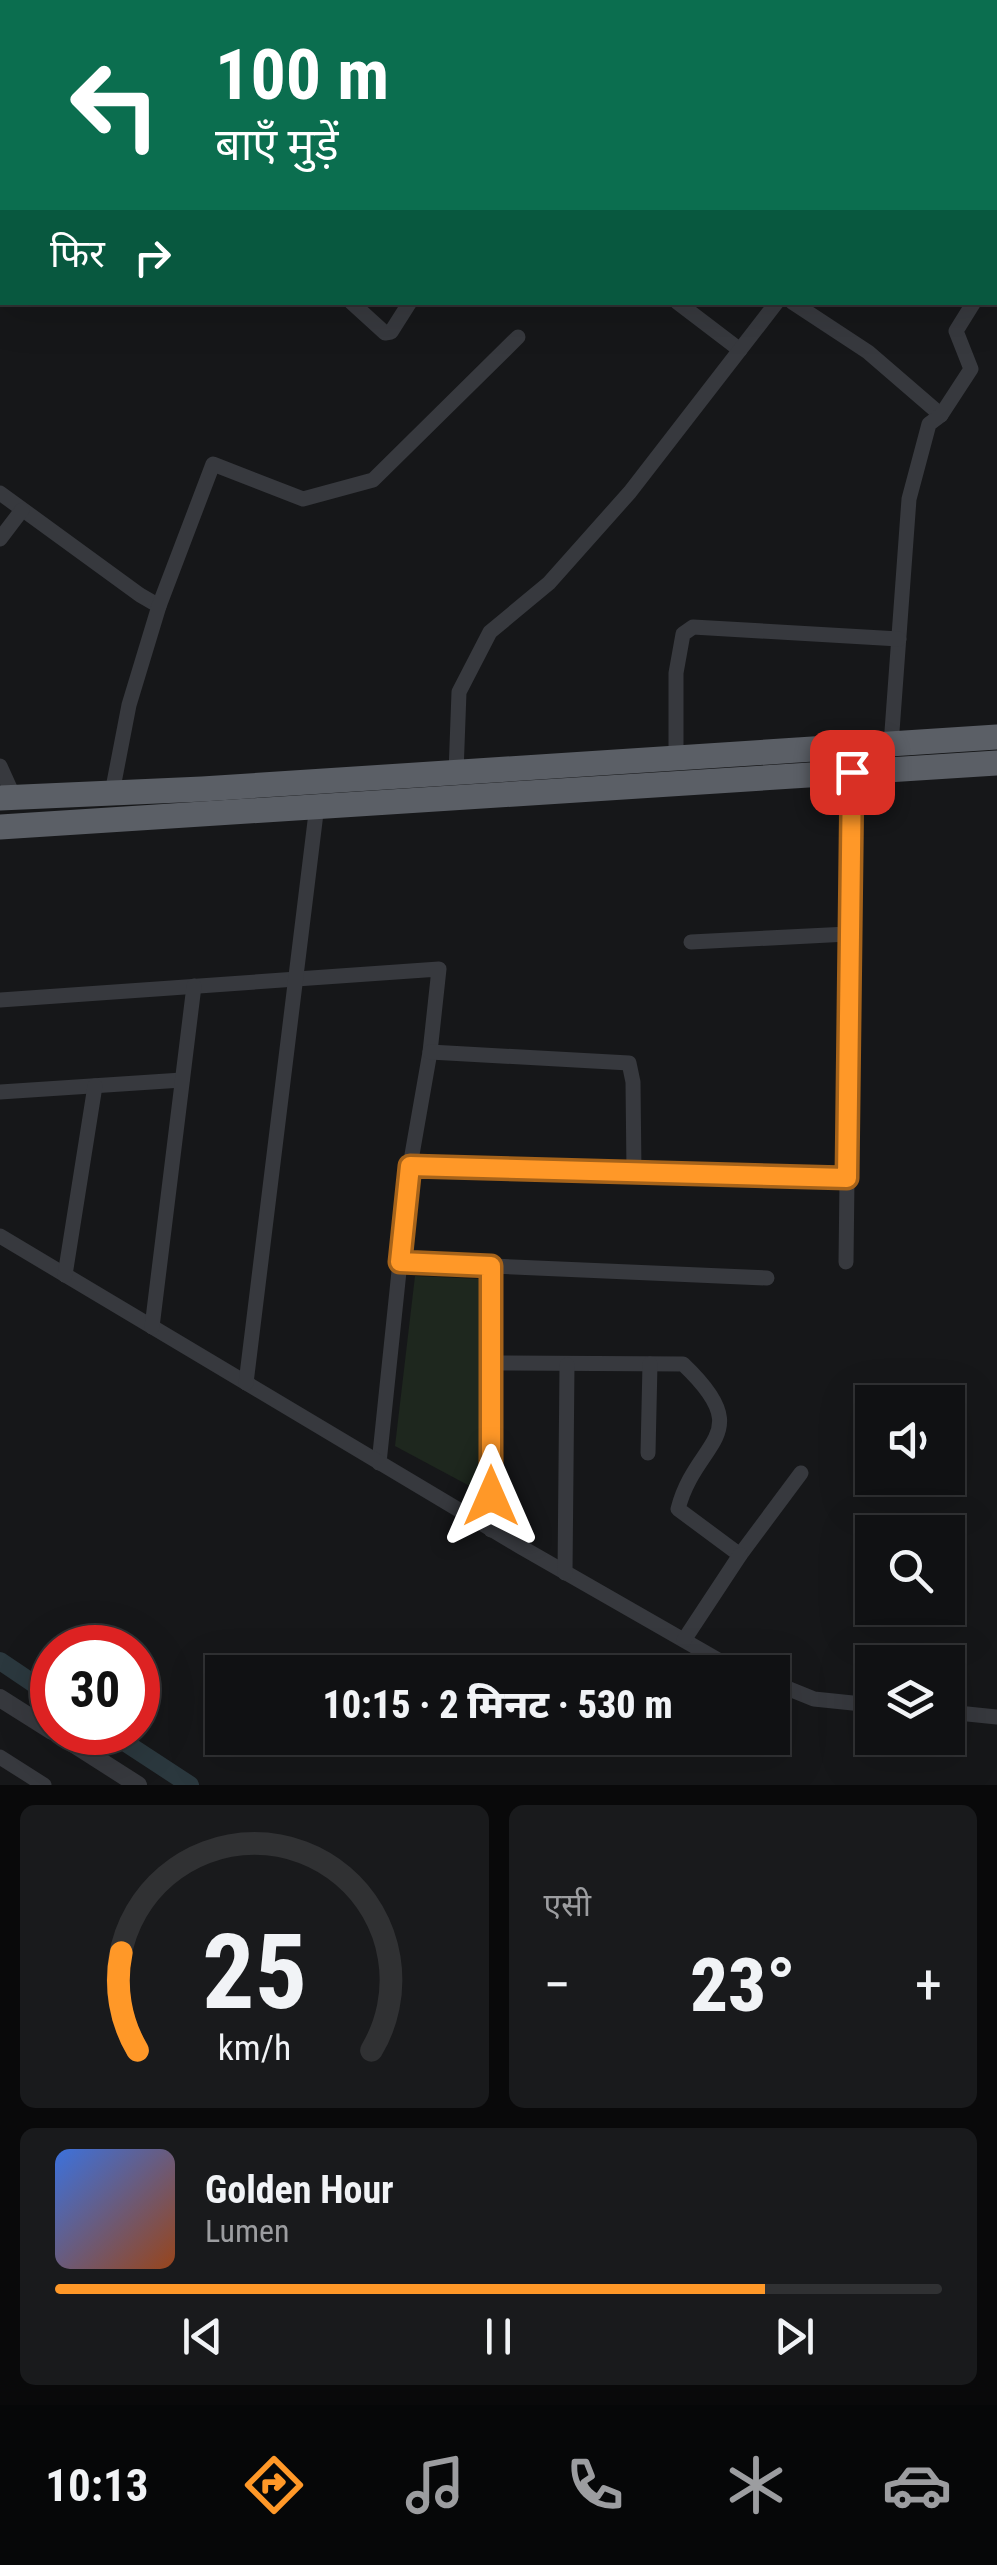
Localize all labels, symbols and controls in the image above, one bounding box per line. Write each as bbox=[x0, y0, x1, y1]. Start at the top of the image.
text: 100 m bbox=[215, 34, 389, 116]
icon: left bbox=[50, 40, 180, 170]
text: बाएँ मुड़ें bbox=[215, 118, 339, 171]
icon: right bbox=[125, 230, 180, 285]
text: फिर bbox=[50, 232, 105, 276]
pin bbox=[810, 730, 895, 815]
icon: arrive bbox=[825, 745, 880, 800]
map controls bbox=[855, 1385, 965, 1755]
button: sound bbox=[855, 1385, 965, 1495]
position arrow bbox=[439, 1444, 543, 1548]
button: search bbox=[855, 1515, 965, 1625]
speed limit sign: 30 bbox=[30, 1625, 160, 1755]
button: layers bbox=[855, 1645, 965, 1755]
text: 10:15 · 2 मिनट · 530 m bbox=[322, 1683, 673, 1727]
text: एसी bbox=[544, 1886, 591, 1924]
text: 25 bbox=[202, 1912, 307, 2033]
text: 23° bbox=[690, 1941, 796, 2029]
text: − bbox=[544, 1953, 571, 2017]
text: + bbox=[915, 1953, 942, 2017]
text: km/h bbox=[217, 2027, 291, 2069]
text: Golden Hour bbox=[205, 2168, 394, 2212]
text: Lumen bbox=[205, 2212, 290, 2250]
icon: previous bbox=[175, 2309, 230, 2364]
icon: pause bbox=[471, 2309, 526, 2364]
icon: next bbox=[767, 2309, 822, 2364]
icon: directions bbox=[239, 2450, 309, 2520]
icon: music bbox=[400, 2450, 470, 2520]
icon: phone bbox=[560, 2450, 630, 2520]
icon: climate bbox=[721, 2450, 791, 2520]
icon: car bbox=[882, 2450, 952, 2520]
text: 10:13 bbox=[45, 2459, 149, 2512]

